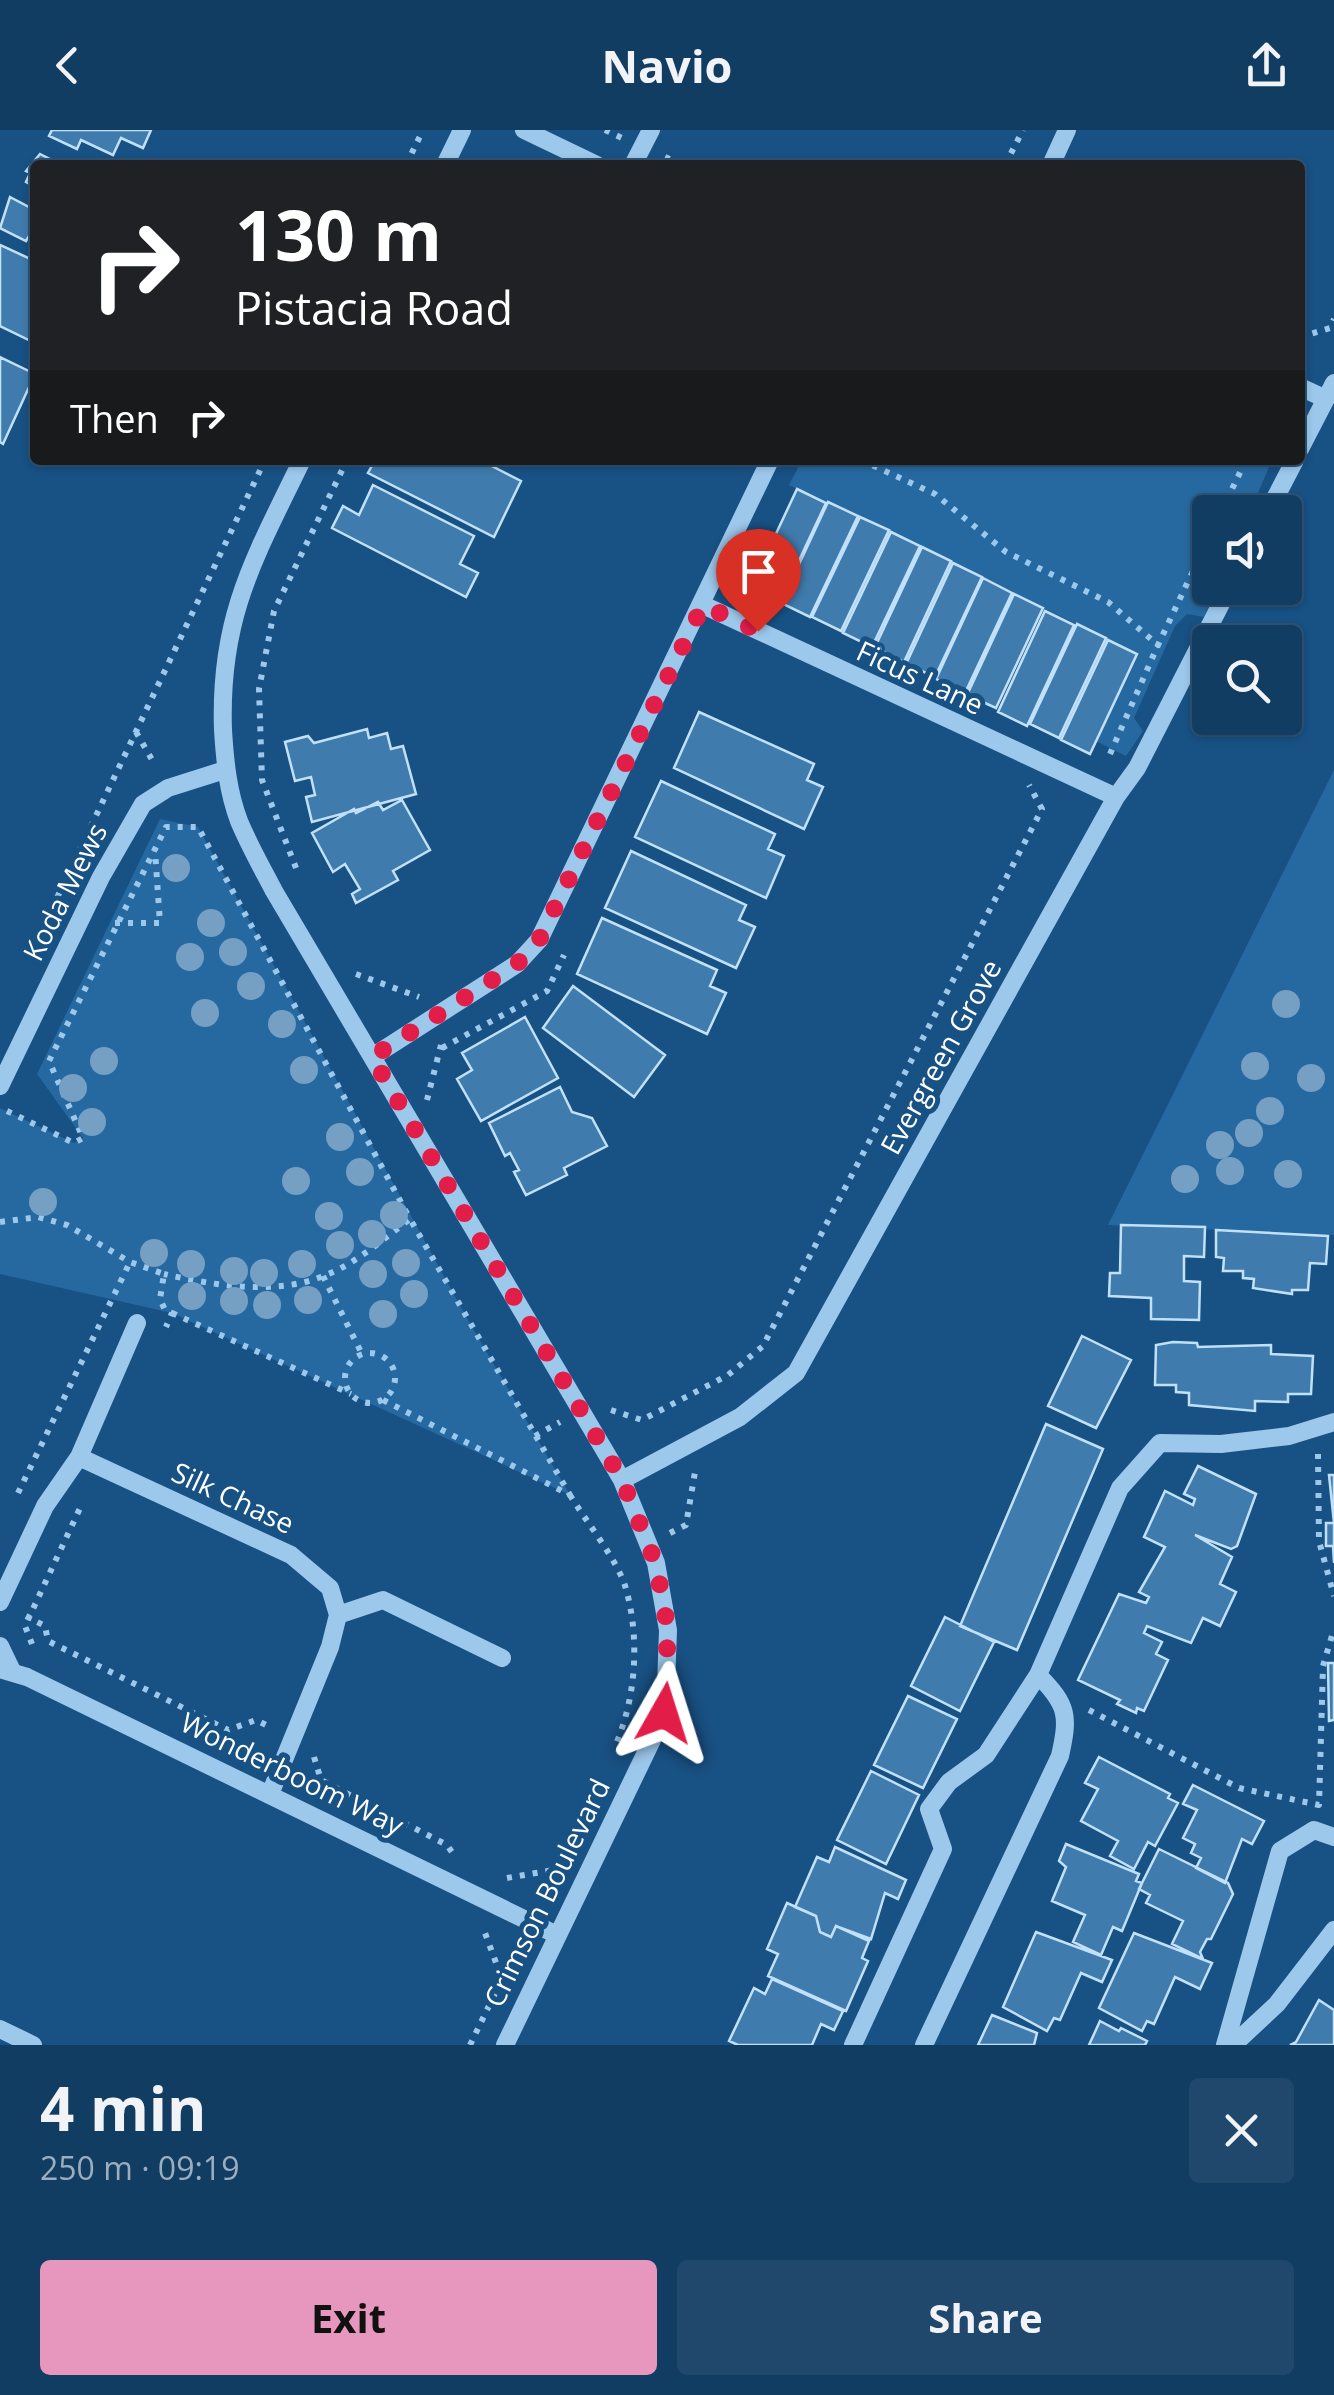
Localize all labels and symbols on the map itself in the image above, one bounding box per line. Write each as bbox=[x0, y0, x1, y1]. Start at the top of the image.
pin bbox=[716, 529, 801, 632]
street label: Ficus Lane bbox=[851, 631, 990, 723]
street label: Koda Mews bbox=[13, 816, 115, 967]
street label: Evergreen Grove bbox=[871, 952, 1009, 1161]
street label: Silk Chase bbox=[166, 1452, 301, 1542]
position arrow bbox=[612, 1661, 716, 1765]
street label: Wonderboom Way bbox=[175, 1703, 411, 1844]
street label: Crimson Boulevard bbox=[474, 1772, 618, 2013]

